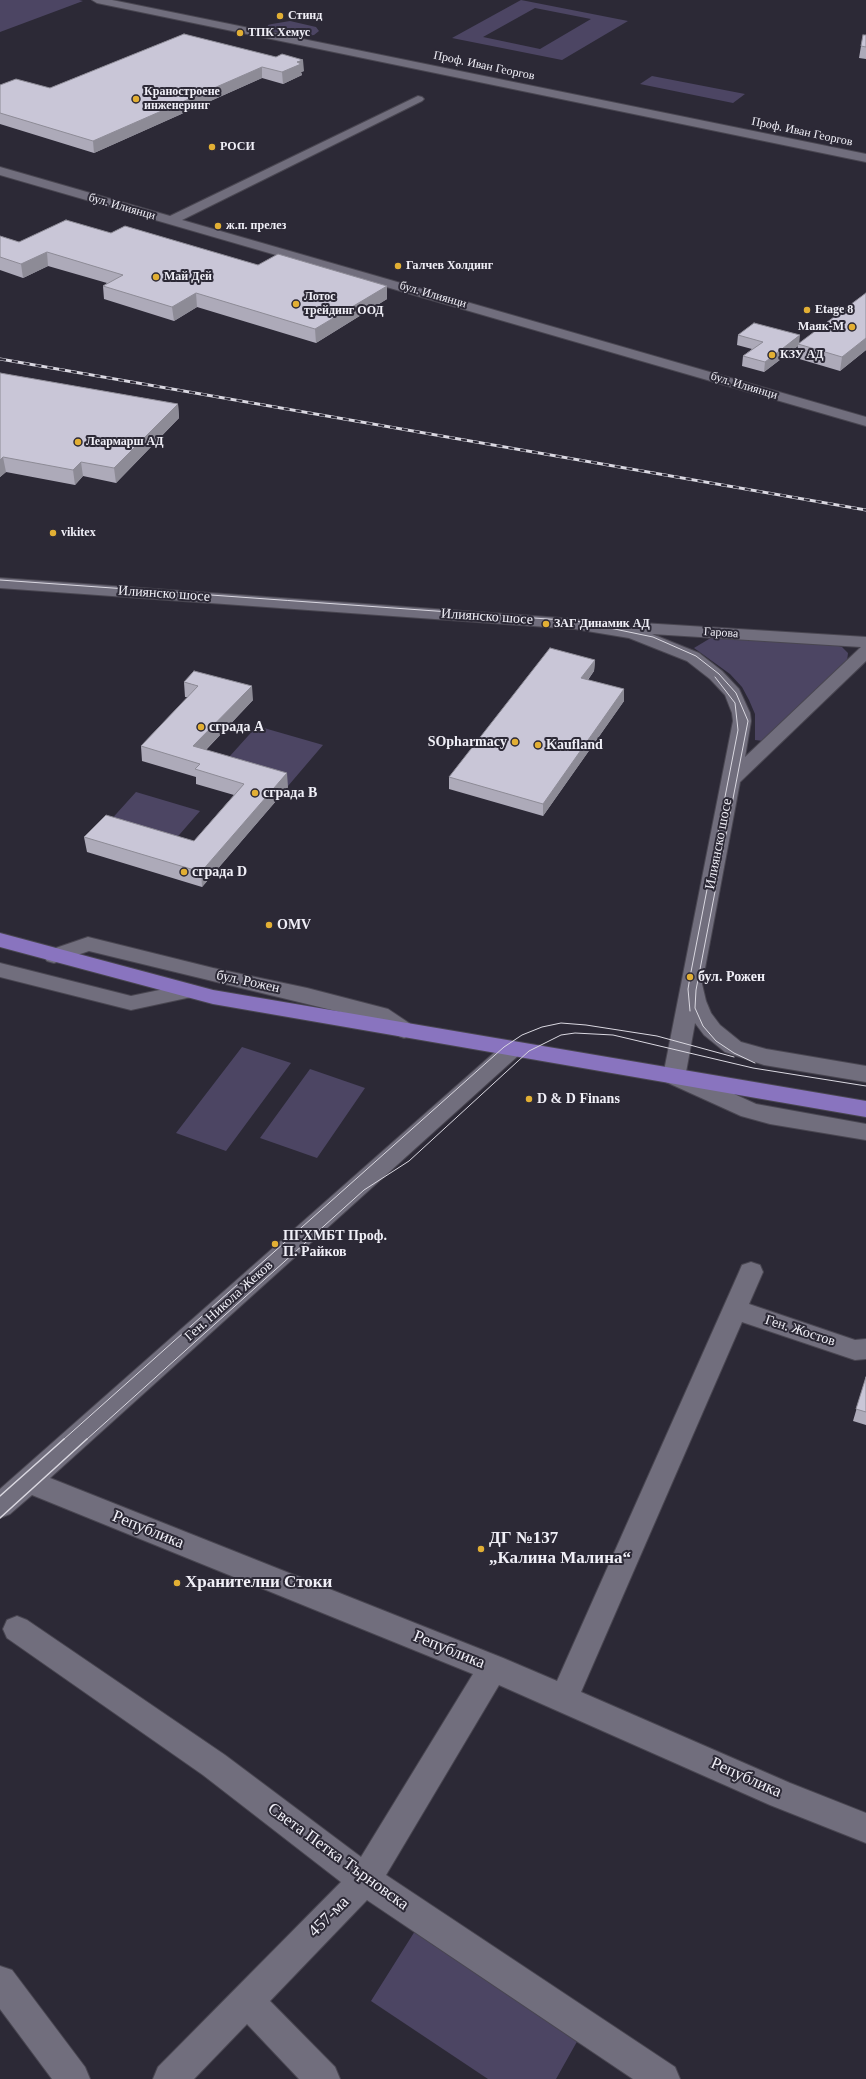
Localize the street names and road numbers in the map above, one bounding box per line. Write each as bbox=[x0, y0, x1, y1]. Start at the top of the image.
street label: Проф. Иван Георгов bbox=[432, 48, 536, 84]
street label: Проф. Иван Георгов bbox=[750, 114, 854, 150]
street label: бул. Илиянци bbox=[87, 191, 157, 223]
street label: бул. Илиянци bbox=[398, 279, 468, 311]
street label: бул. Илиянци bbox=[709, 369, 779, 403]
street label: Илиянско шосе bbox=[117, 582, 211, 606]
street label: Илиянско шосе bbox=[440, 605, 534, 629]
street label: Гарова bbox=[703, 625, 739, 641]
street label: Илиянско шосе bbox=[702, 797, 736, 891]
street label: бул. Рожен bbox=[215, 967, 281, 997]
street label: Ген. Никола Жеков bbox=[182, 1257, 276, 1345]
street label: Ген. Жостов bbox=[763, 1312, 837, 1350]
street label: Република bbox=[109, 1506, 187, 1554]
street label: Република bbox=[410, 1626, 488, 1674]
street label: Република bbox=[707, 1753, 785, 1803]
street label: Света Петка Търновска bbox=[263, 1799, 413, 1915]
street label: 457-ма bbox=[304, 1892, 354, 1942]

